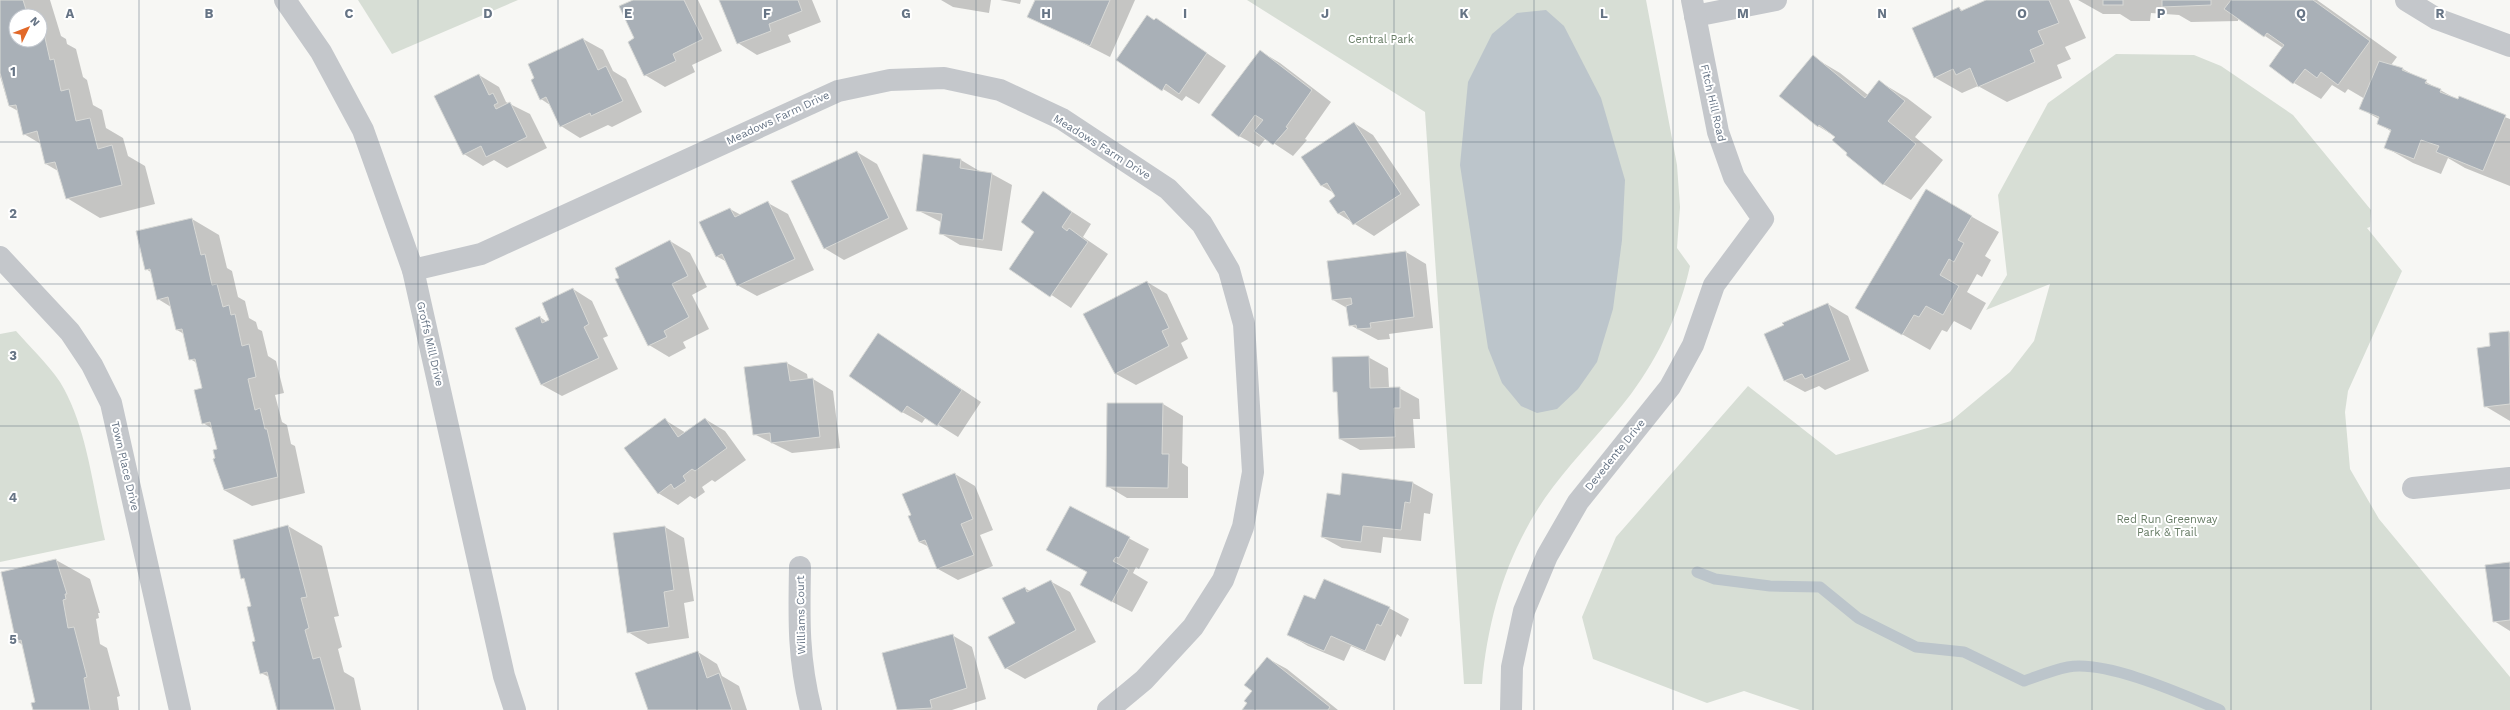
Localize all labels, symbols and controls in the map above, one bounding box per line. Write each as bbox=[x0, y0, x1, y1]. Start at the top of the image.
text: A bbox=[66, 6, 75, 21]
text: B bbox=[205, 6, 214, 21]
text: C bbox=[345, 6, 354, 21]
text: D bbox=[483, 6, 493, 21]
text: E bbox=[624, 6, 632, 21]
text: F bbox=[763, 6, 771, 21]
text: G bbox=[901, 6, 911, 21]
text: H bbox=[1041, 6, 1051, 21]
text: I bbox=[1183, 6, 1187, 21]
text: J bbox=[1321, 6, 1329, 21]
text: K bbox=[1459, 6, 1469, 21]
text: L bbox=[1600, 6, 1608, 21]
text: M bbox=[1737, 6, 1749, 21]
text: N bbox=[1877, 6, 1887, 21]
text: O bbox=[2017, 6, 2027, 21]
text: P bbox=[2157, 6, 2166, 21]
text: Q bbox=[2296, 6, 2306, 21]
text: R bbox=[2436, 6, 2445, 21]
north arrow bbox=[8, 8, 48, 48]
text: N bbox=[27, 14, 42, 29]
park label: Central Park bbox=[1348, 33, 1414, 46]
street label: Fitch Hill Road bbox=[1698, 63, 1728, 143]
text: 1 bbox=[10, 64, 16, 79]
street label: Meadows Farm Drive bbox=[724, 88, 832, 148]
street label: Meadows Farm Drive bbox=[1051, 112, 1153, 182]
text: 2 bbox=[9, 206, 17, 221]
street label: Groffs Mill Drive bbox=[414, 300, 446, 388]
text: 3 bbox=[9, 348, 17, 363]
street label: Devedente Drive bbox=[1582, 417, 1648, 493]
street label: Town Place Drive bbox=[108, 420, 142, 512]
text: 4 bbox=[9, 490, 18, 505]
park label: Red Run Greenway Park & Trail bbox=[2116, 513, 2218, 539]
street label: Williams Court bbox=[794, 575, 808, 655]
text: 5 bbox=[9, 632, 17, 647]

